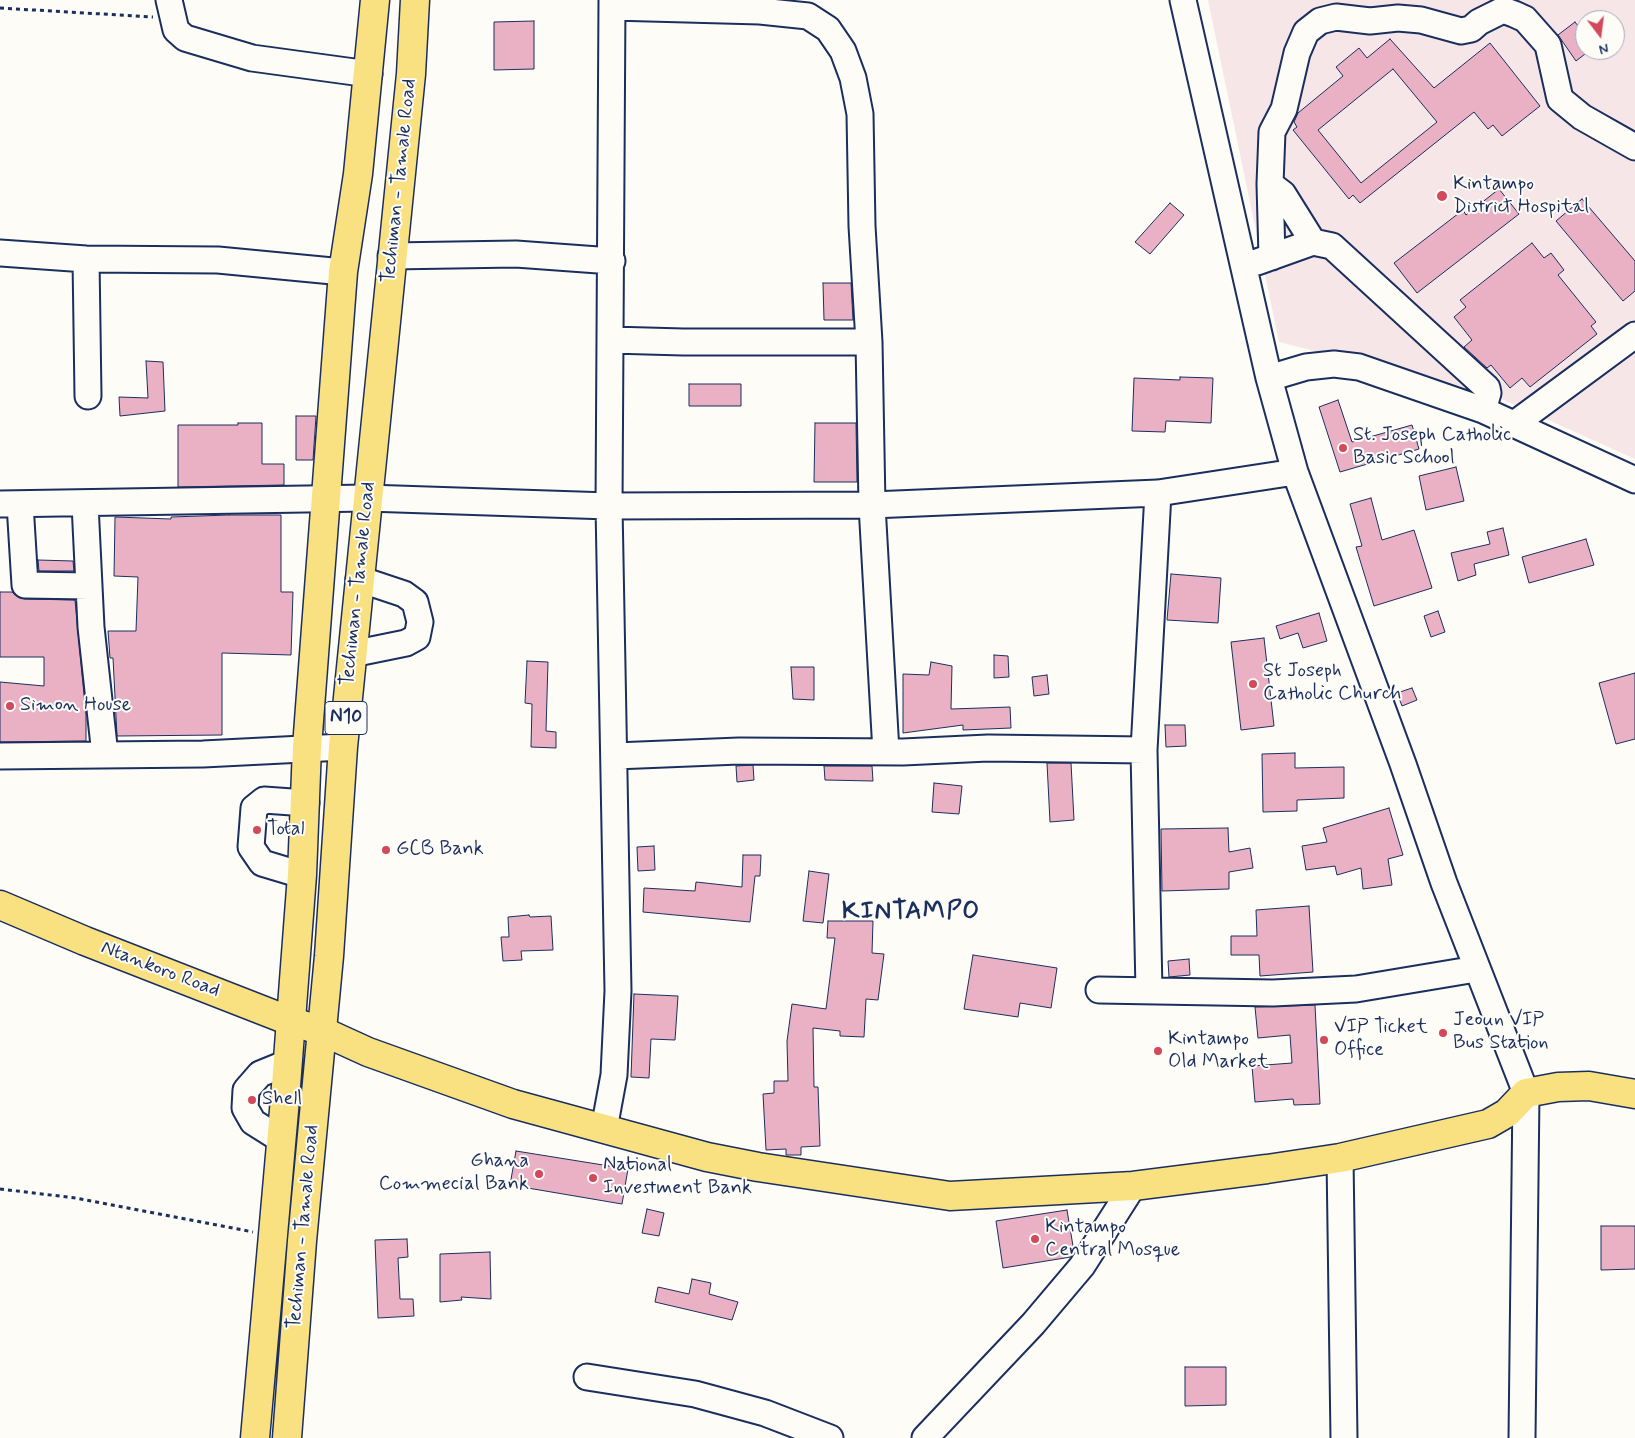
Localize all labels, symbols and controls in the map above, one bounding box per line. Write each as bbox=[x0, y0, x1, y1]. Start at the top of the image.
north arrow bbox=[1575, 10, 1625, 60]
text: N bbox=[1597, 39, 1610, 58]
street label: Techiman - Tamale Road bbox=[377, 78, 423, 284]
place label: Kintampo District Hospital bbox=[1453, 173, 1589, 220]
marker: Kintampo District Hospital bbox=[1435, 189, 1449, 203]
place label: St. Joseph Catholic Basic School bbox=[1353, 424, 1511, 471]
marker: St. Joseph Catholic Basic School bbox=[1337, 442, 1349, 454]
street label: Techiman - Tamale Road bbox=[336, 481, 382, 687]
place label: St Joseph Catholic Church bbox=[1263, 660, 1401, 707]
marker: St Joseph Catholic Church bbox=[1247, 678, 1259, 690]
place label: Simon House bbox=[20, 694, 131, 718]
marker: Simon House bbox=[4, 700, 16, 712]
road number: N10 bbox=[325, 701, 367, 734]
place label: Total bbox=[267, 818, 305, 842]
marker: Total bbox=[251, 824, 263, 836]
place label: GCB Bank bbox=[396, 838, 484, 862]
marker: GCB Bank bbox=[380, 844, 392, 856]
district label: KINTAMPO bbox=[841, 898, 981, 928]
street label: Ntankoro Road bbox=[97, 936, 223, 1004]
place label: Jeoun VIP Bus Station bbox=[1453, 1009, 1549, 1056]
place label: VIP Ticket Office bbox=[1334, 1016, 1428, 1063]
marker: Jeoun VIP Bus Station bbox=[1437, 1027, 1449, 1039]
place label: Kintampo Old Market bbox=[1168, 1028, 1269, 1075]
marker: VIP Ticket Office bbox=[1318, 1034, 1330, 1046]
marker: Kintampo Old Market bbox=[1152, 1045, 1164, 1057]
place label: Shell bbox=[262, 1088, 302, 1112]
marker: Shell bbox=[246, 1094, 258, 1106]
street label: Techiman - Tamale Road bbox=[283, 1124, 325, 1330]
place label: Ghana Commecial Bank bbox=[379, 1150, 529, 1197]
place label: National Investment Bank bbox=[603, 1154, 752, 1201]
marker: Ghana Commecial Bank bbox=[533, 1168, 545, 1180]
marker: National Investment Bank bbox=[587, 1172, 599, 1184]
place label: Kintampo Central Mosque bbox=[1045, 1216, 1180, 1263]
marker: Kintampo Central Mosque bbox=[1029, 1233, 1041, 1245]

